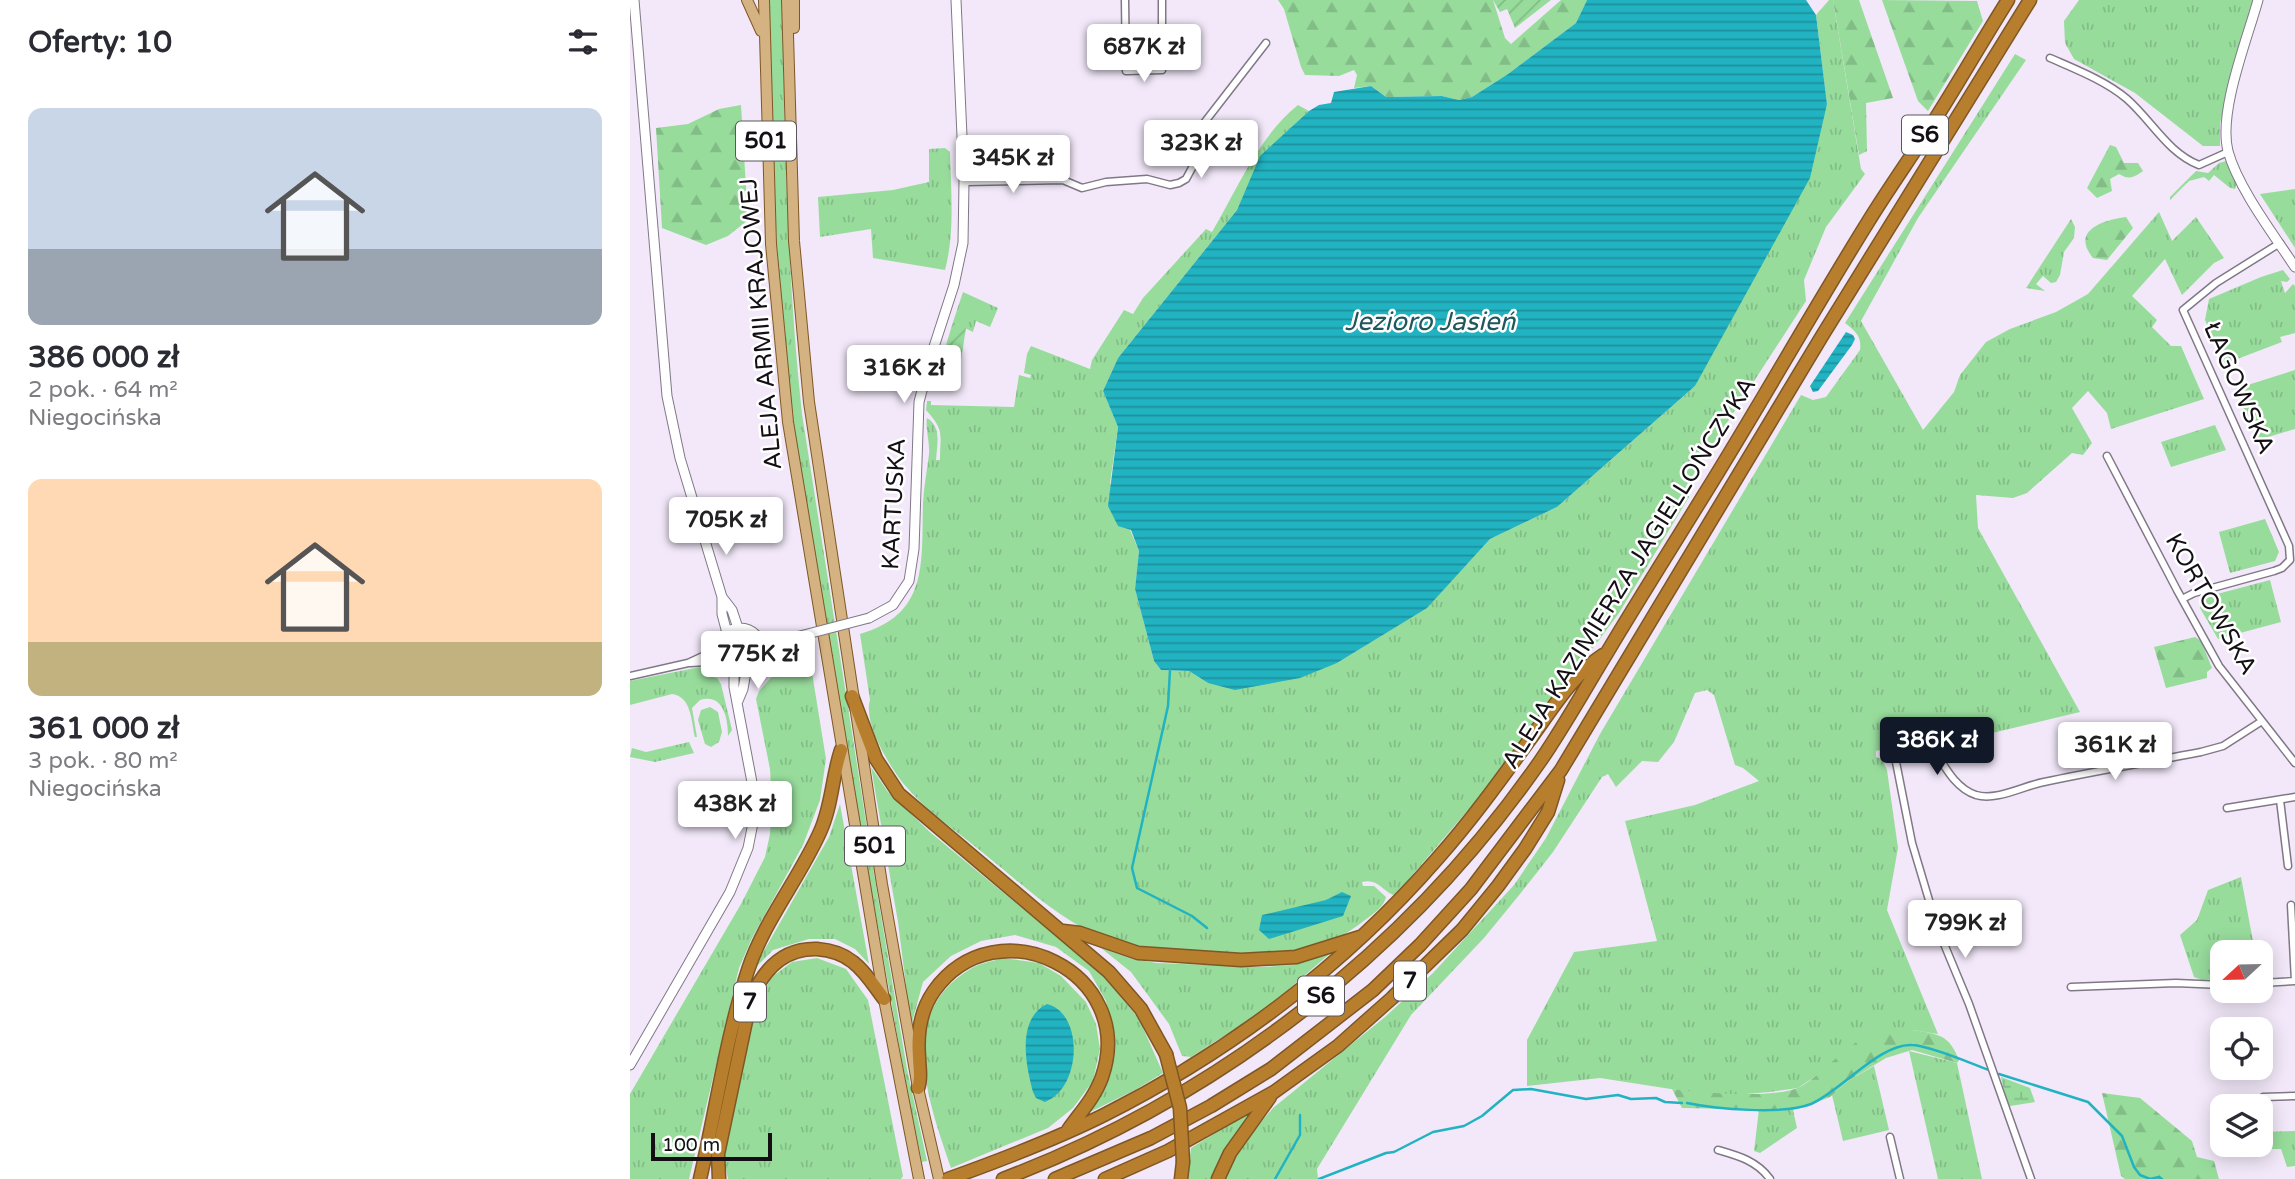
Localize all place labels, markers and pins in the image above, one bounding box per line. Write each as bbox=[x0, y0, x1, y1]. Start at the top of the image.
pin: 687K zł bbox=[1079, 24, 1209, 84]
pin: 323K zł bbox=[1136, 120, 1266, 180]
pin: 345K zł bbox=[948, 136, 1078, 195]
pin: 316K zł bbox=[839, 346, 969, 405]
pin: 705K zł bbox=[661, 498, 791, 557]
pin: 775K zł bbox=[693, 632, 823, 691]
pin: 386K zł bbox=[1872, 718, 2002, 777]
pin: 361K zł bbox=[2050, 722, 2180, 782]
pin: 438K zł bbox=[670, 782, 800, 841]
pin: 799K zł bbox=[1900, 900, 2030, 960]

